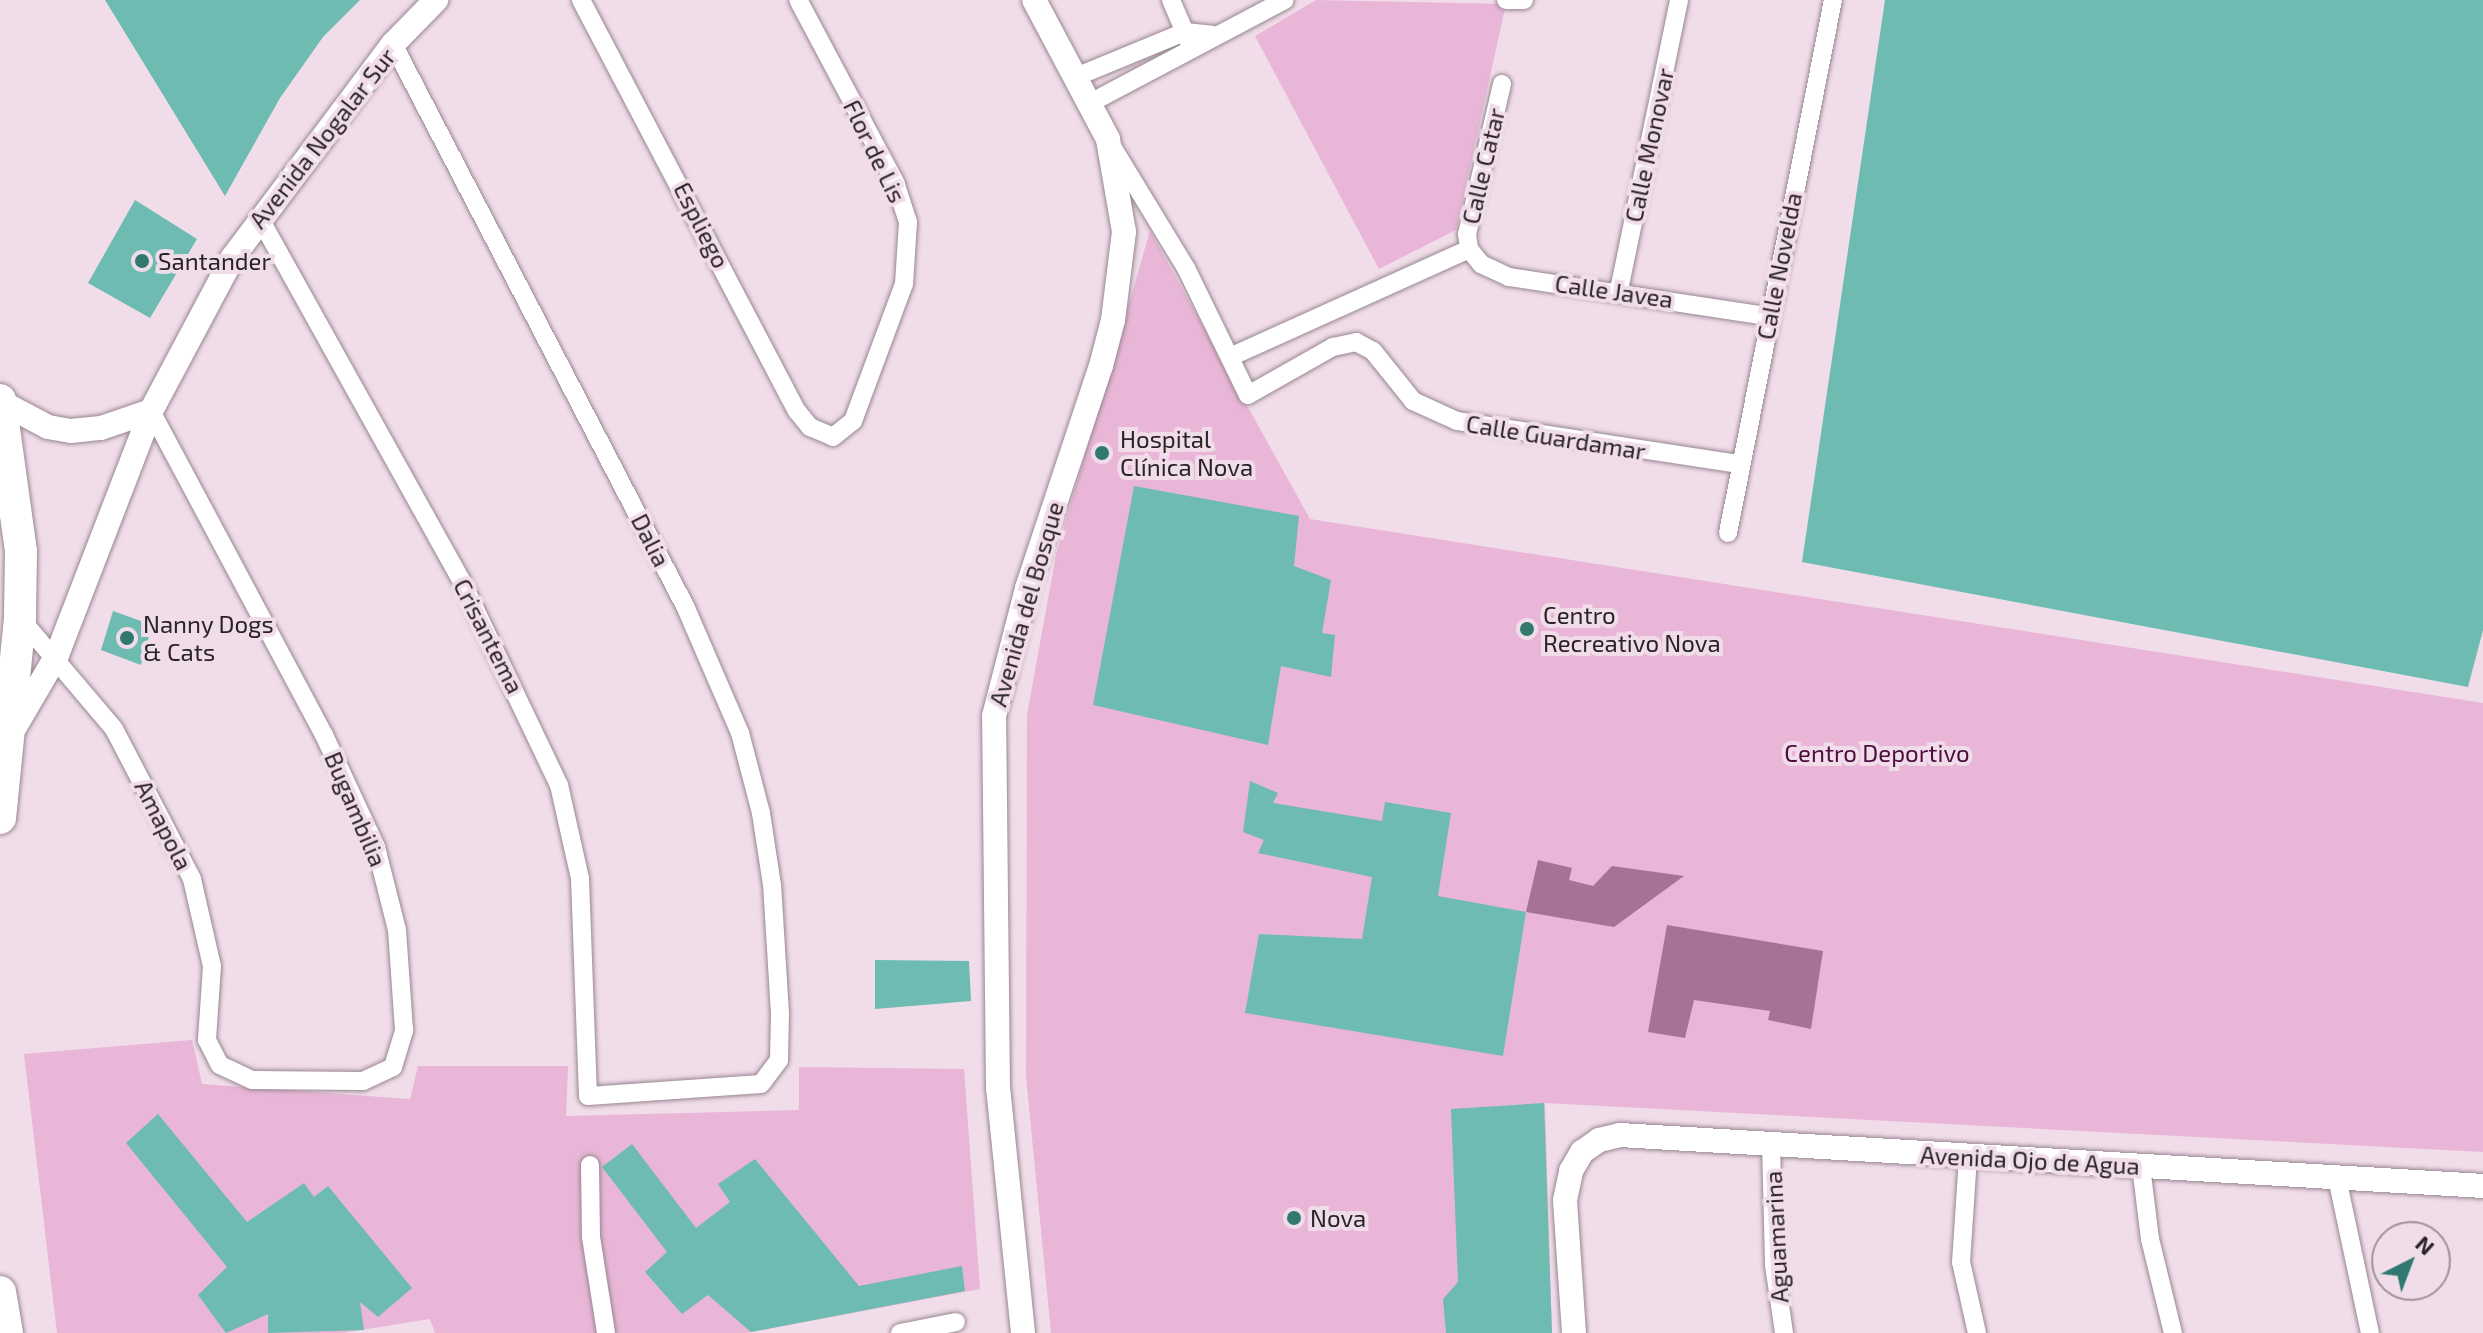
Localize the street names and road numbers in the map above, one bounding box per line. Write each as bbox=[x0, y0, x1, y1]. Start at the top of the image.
street label: Avenida Nogalar Sur bbox=[243, 42, 401, 234]
street label: Calle Monovar bbox=[1619, 65, 1679, 225]
street label: Flor de Lis bbox=[838, 95, 912, 207]
street label: Calle Catar bbox=[1456, 105, 1510, 227]
street label: Espliego bbox=[668, 177, 736, 273]
street label: Calle Novelda bbox=[1751, 190, 1807, 342]
street label: Calle Javea bbox=[1553, 268, 1675, 314]
street label: Calle Guardamar bbox=[1464, 409, 1648, 465]
street label: Avenida del Bosque bbox=[983, 498, 1069, 710]
street label: Dalia bbox=[626, 509, 676, 571]
street label: Crisantema bbox=[448, 574, 530, 698]
street label: Bugambilia bbox=[319, 747, 393, 871]
street label: Amapola bbox=[129, 775, 199, 875]
street label: Avenida Ojo de Agua bbox=[1919, 1140, 2141, 1180]
street label: Aguamarina bbox=[1758, 1170, 1794, 1304]

